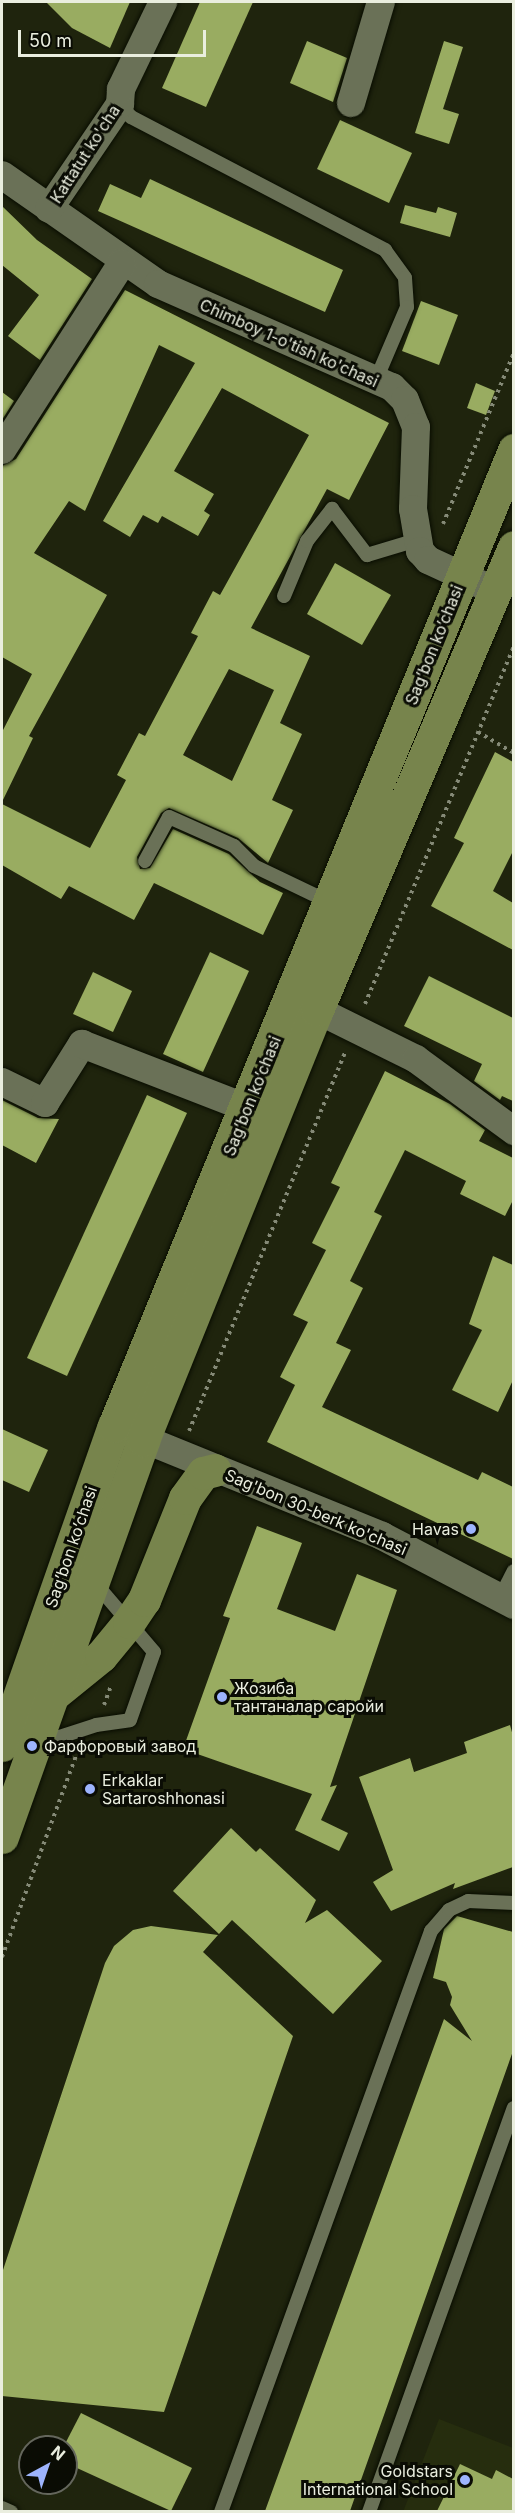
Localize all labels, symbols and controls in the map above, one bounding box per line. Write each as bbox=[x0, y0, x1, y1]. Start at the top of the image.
scale bar bbox=[21, 18, 208, 56]
text: 50 m bbox=[29, 30, 72, 51]
street label: Kattatut ko'cha bbox=[46, 101, 124, 207]
street label: Chimboy 1-o'tish ko'chasi bbox=[197, 295, 381, 391]
street label: Sag’bon ko’chasi bbox=[401, 582, 467, 708]
street label: Sag’bon ko’chasi bbox=[219, 1033, 285, 1159]
street label: Sag'bon 30-berk ko'chasi bbox=[222, 1465, 410, 1559]
street label: Sag’bon ko’chasi bbox=[41, 1484, 101, 1610]
place label: Havas bbox=[412, 1519, 459, 1539]
marker: Havas bbox=[464, 1522, 478, 1536]
place label: Жозиба тантаналар саройи bbox=[234, 1678, 384, 1716]
marker: Жозиба тантаналар саройи bbox=[215, 1690, 229, 1704]
place label: Фарфоровый завод bbox=[44, 1736, 196, 1756]
marker: Фарфоровый завод bbox=[25, 1739, 39, 1753]
place label: Erkaklar Sartaroshhonasi bbox=[102, 1770, 225, 1808]
marker: Erkaklar Sartaroshhonasi bbox=[83, 1782, 97, 1796]
north arrow bbox=[18, 2435, 78, 2495]
text: N bbox=[47, 2441, 69, 2464]
place label: Goldstars International School bbox=[303, 2461, 453, 2499]
marker: Goldstars International School bbox=[458, 2473, 472, 2487]

